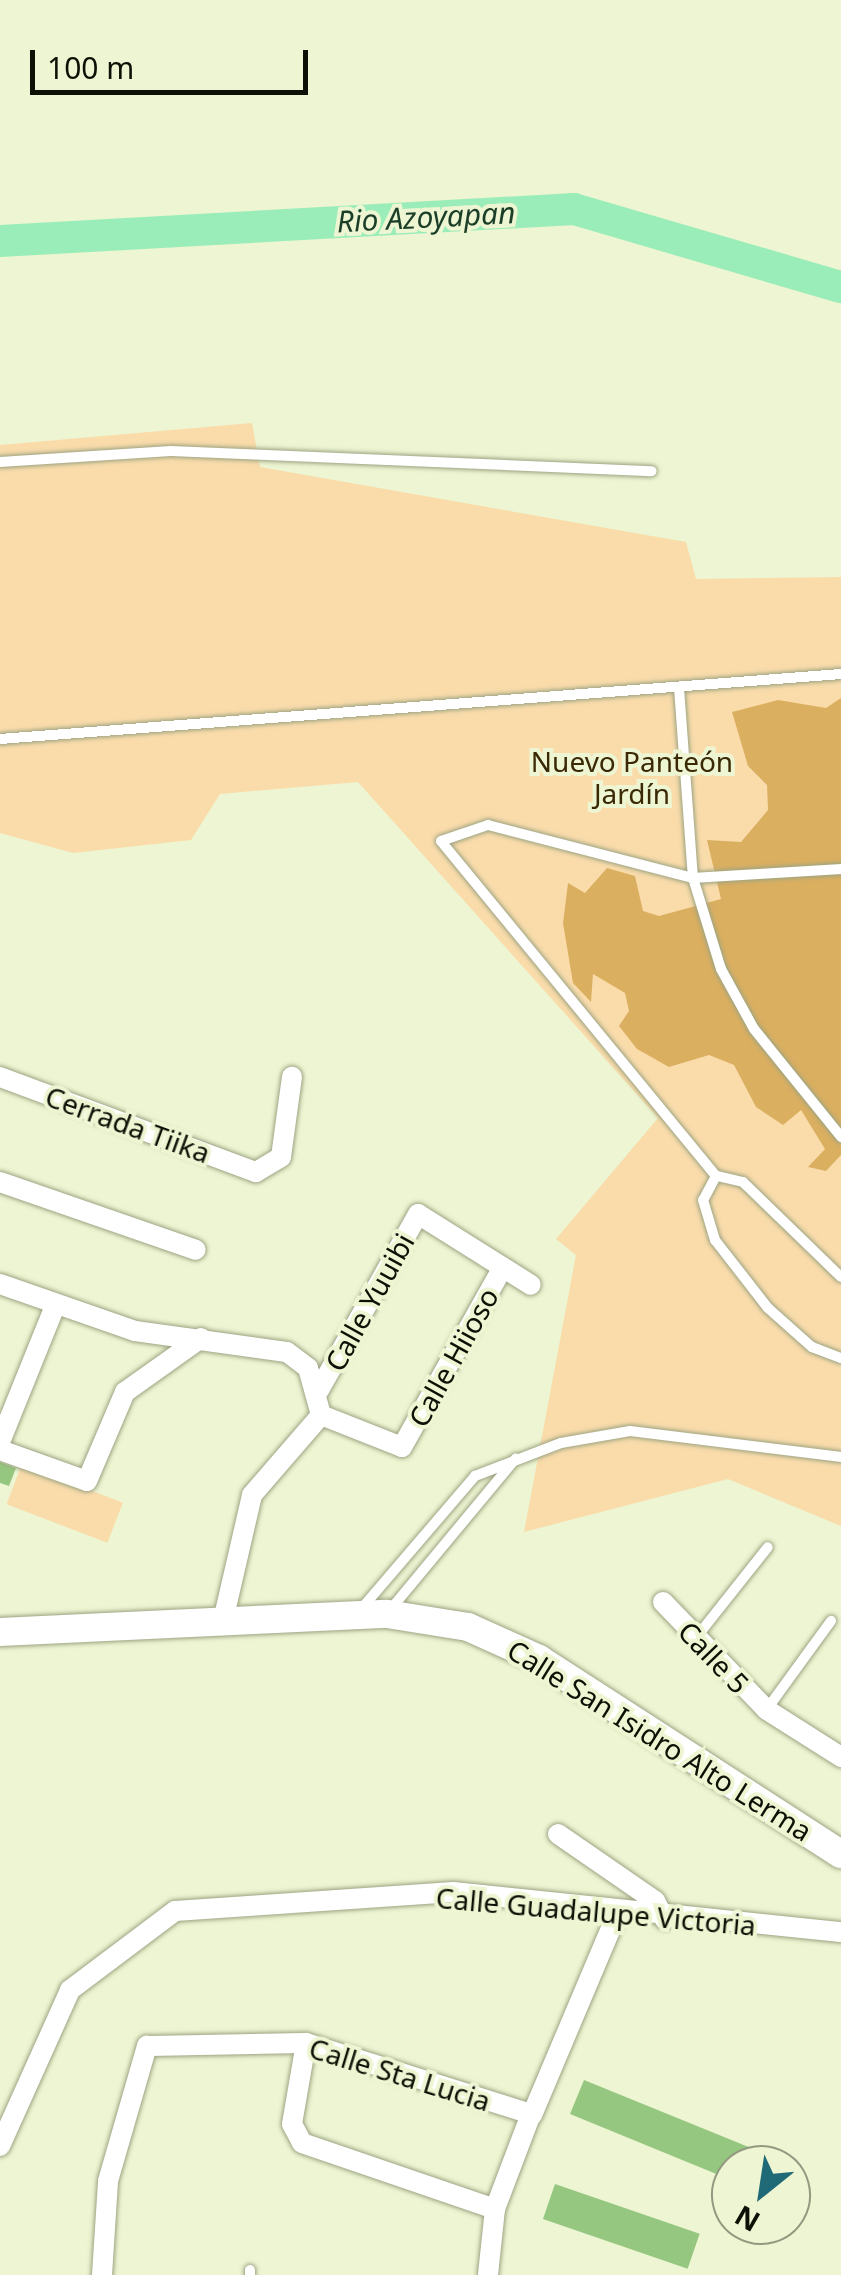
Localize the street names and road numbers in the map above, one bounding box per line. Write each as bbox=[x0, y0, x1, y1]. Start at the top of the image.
street label: Cerrada Tiika bbox=[41, 1079, 215, 1169]
street label: Calle Yuuibi bbox=[317, 1227, 421, 1377]
street label: Calle Hiioso bbox=[401, 1282, 505, 1432]
street label: Calle 5 bbox=[672, 1614, 756, 1700]
street label: Calle San Isidro Alto Lerma bbox=[502, 1632, 818, 1848]
street label: Calle Guadalupe Victoria bbox=[435, 1880, 757, 1942]
street label: Calle Sta Lucia bbox=[305, 2030, 495, 2118]

